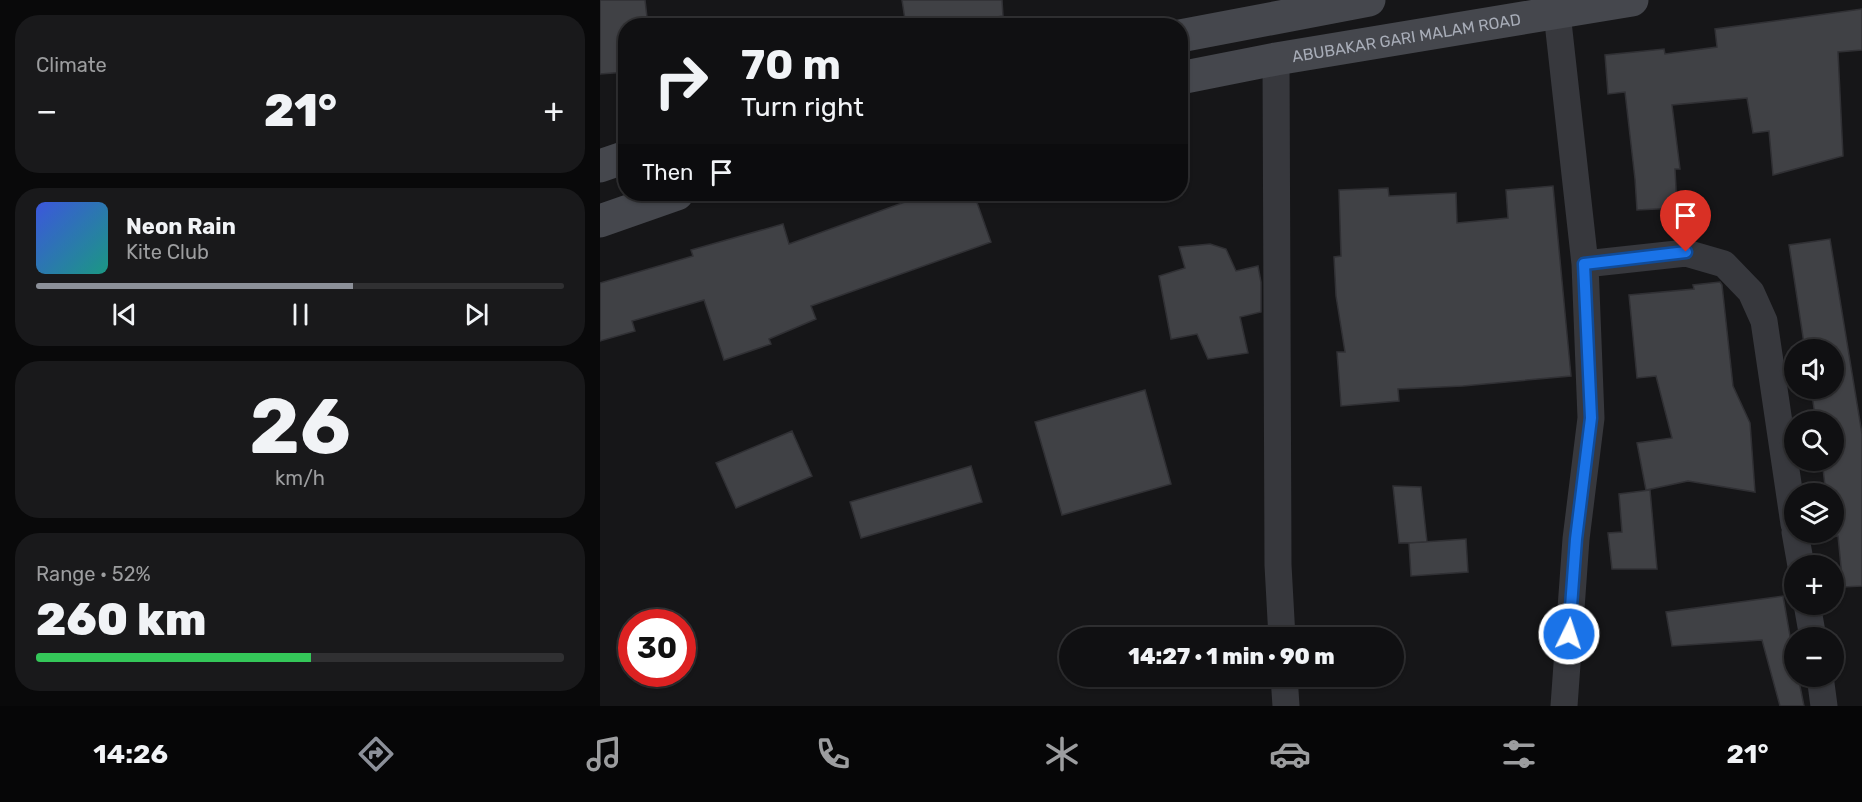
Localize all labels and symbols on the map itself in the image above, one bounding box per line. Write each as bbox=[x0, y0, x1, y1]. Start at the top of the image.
street label: ABUBAKAR GARI MALAM ROAD bbox=[1291, 10, 1522, 66]
pin bbox=[1660, 190, 1711, 252]
position arrow bbox=[1537, 602, 1601, 666]
speed limit sign: 30 bbox=[618, 609, 696, 687]

